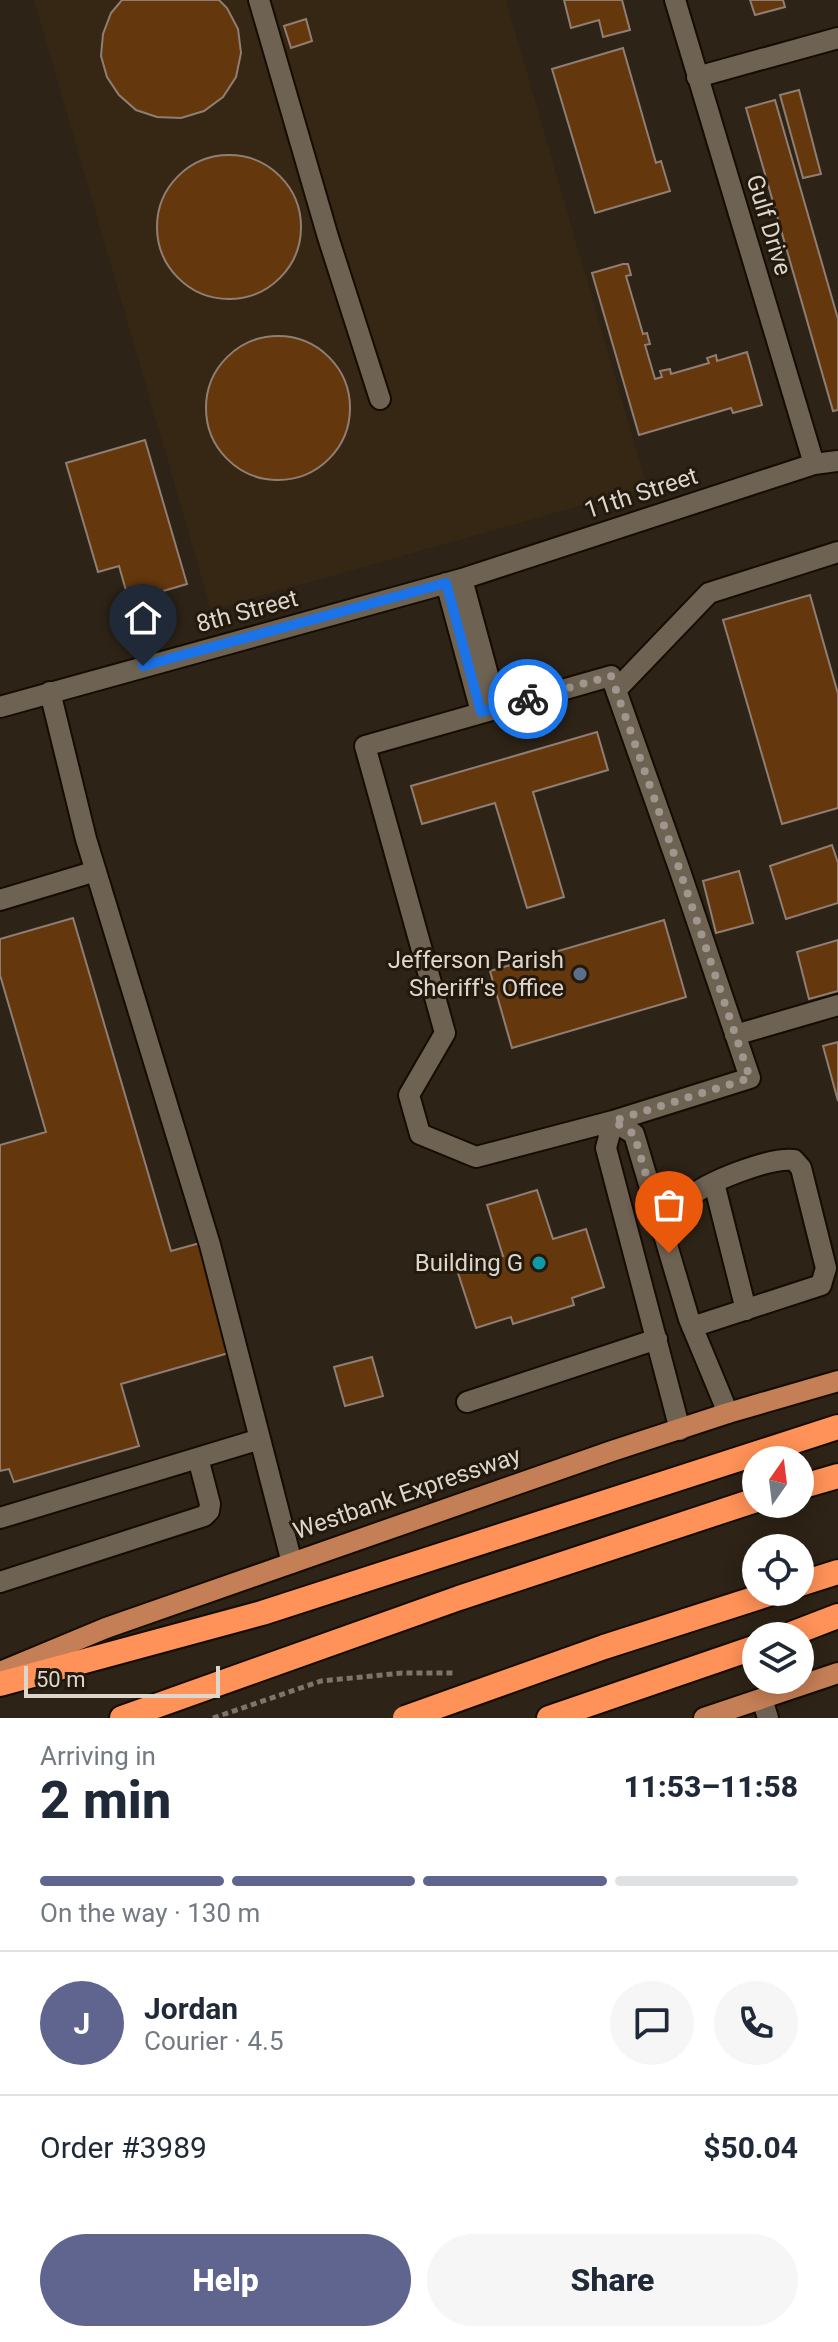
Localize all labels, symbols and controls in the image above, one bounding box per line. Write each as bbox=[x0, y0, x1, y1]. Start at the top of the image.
street label: Gulf Drive bbox=[740, 171, 798, 279]
street label: 11th Street bbox=[581, 462, 701, 524]
pin bbox=[109, 584, 177, 666]
street label: 8th Street bbox=[193, 584, 301, 638]
icon: home bbox=[121, 596, 165, 640]
courier bbox=[488, 659, 568, 739]
icon: bike bbox=[506, 677, 550, 721]
place label: Jefferson Parish Sheriff's Office bbox=[388, 946, 564, 1002]
marker: Jefferson Parish Sheriff's Office bbox=[571, 965, 589, 983]
pin bbox=[635, 1171, 703, 1253]
icon: bag bbox=[647, 1183, 691, 1227]
place label: Building G bbox=[415, 1249, 523, 1277]
marker: Building G bbox=[530, 1254, 548, 1272]
street label: Westbank Expressway bbox=[290, 1441, 525, 1545]
north arrow bbox=[742, 1446, 814, 1518]
map controls bbox=[742, 1446, 814, 1694]
button: locate bbox=[742, 1534, 814, 1606]
button: layers bbox=[742, 1622, 814, 1694]
scale bar bbox=[24, 1662, 220, 1698]
text: 50 m bbox=[36, 1667, 85, 1692]
text: Arriving in bbox=[40, 1741, 156, 1771]
text: 11:53–11:58 bbox=[623, 1769, 798, 1804]
text: 2 min bbox=[40, 1770, 171, 1831]
text: On the way · 130 m bbox=[40, 1898, 260, 1928]
button: chat bbox=[610, 1981, 694, 2065]
button: phone bbox=[714, 1981, 798, 2065]
text: Jordan bbox=[144, 1991, 238, 2026]
text: J bbox=[74, 2006, 90, 2041]
text: Courier · 4.5 bbox=[144, 2026, 284, 2056]
text: Order #3989 bbox=[40, 2130, 207, 2165]
text: $50.04 bbox=[703, 2130, 798, 2165]
button: Help bbox=[40, 2234, 411, 2326]
button: Share bbox=[427, 2234, 798, 2326]

